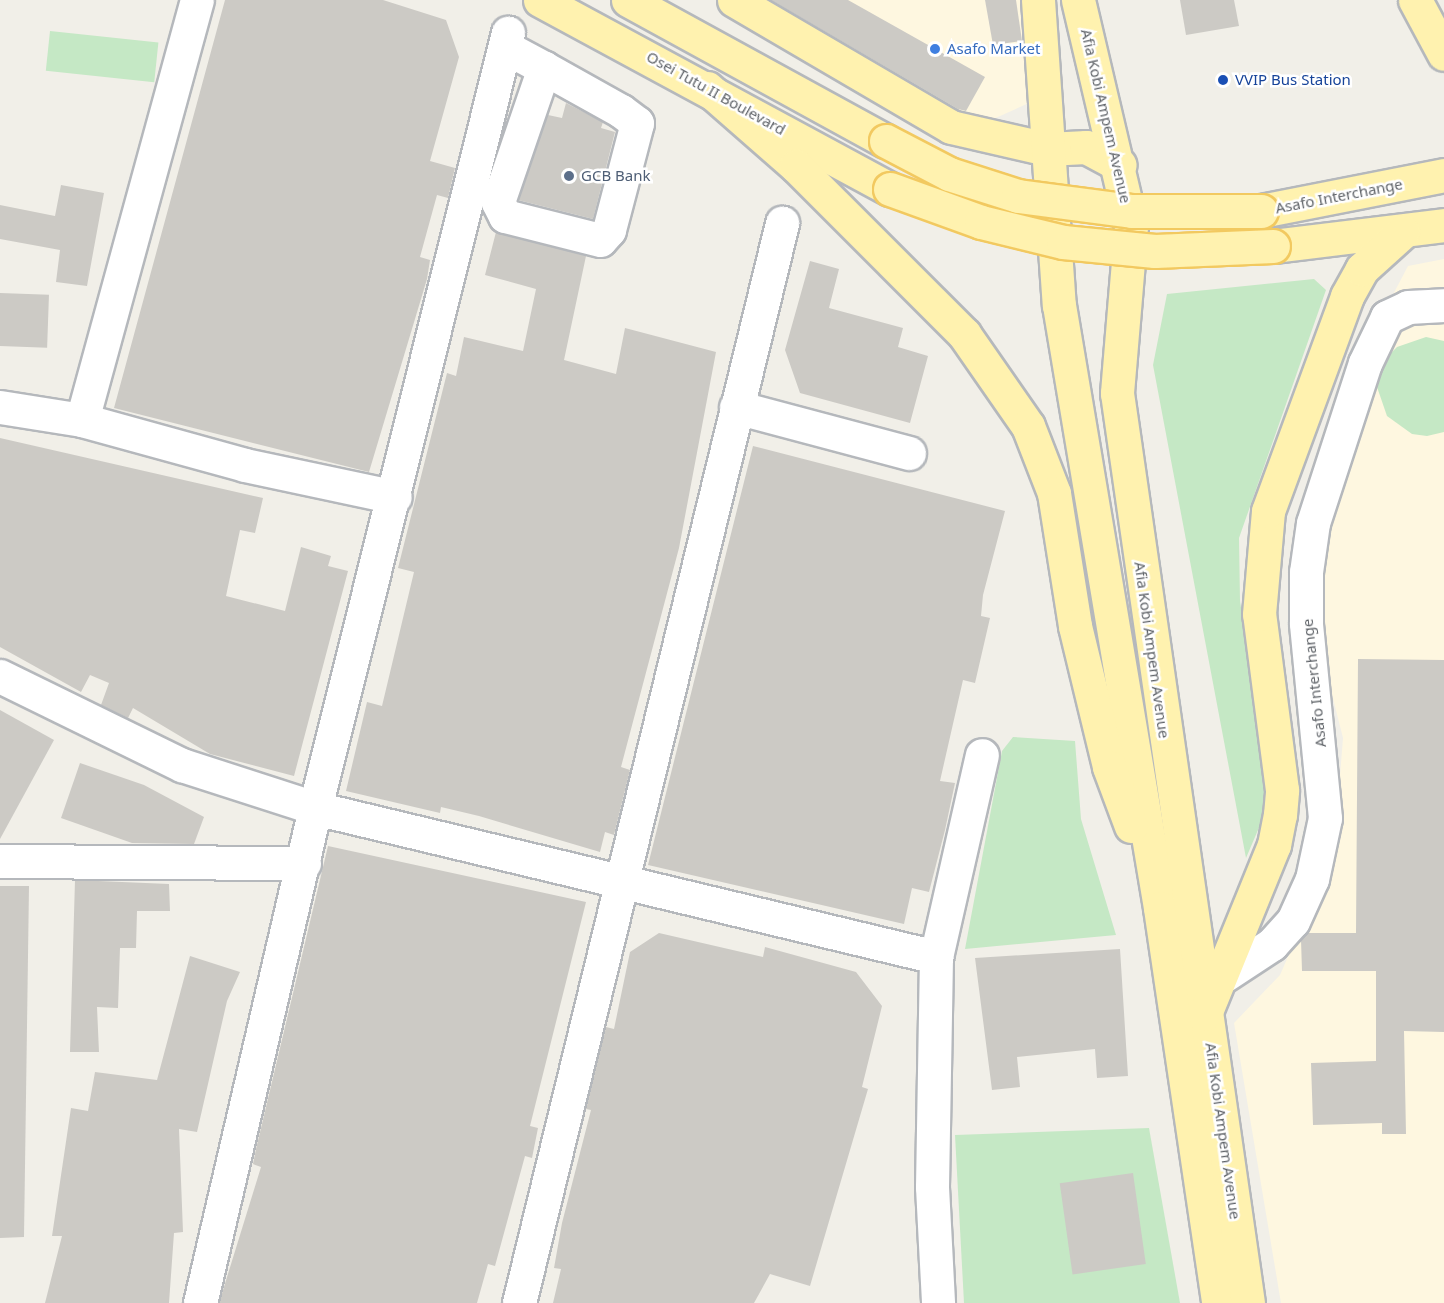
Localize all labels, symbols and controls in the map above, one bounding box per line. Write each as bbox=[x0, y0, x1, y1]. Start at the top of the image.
street label: Afia Kobi Ampem Avenue bbox=[1077, 27, 1135, 205]
place label: Asafo Market bbox=[947, 40, 1040, 58]
marker: Asafo Market bbox=[928, 42, 942, 56]
street label: Osei Tutu II Boulevard bbox=[643, 47, 789, 139]
place label: VVIP Bus Station bbox=[1235, 71, 1351, 89]
marker: VVIP Bus Station bbox=[1216, 73, 1230, 87]
place label: GCB Bank bbox=[581, 167, 650, 185]
marker: GCB Bank bbox=[562, 169, 576, 183]
street label: Asafo Interchange bbox=[1274, 175, 1404, 217]
street label: Afia Kobi Ampem Avenue bbox=[1131, 561, 1173, 739]
street label: Asafo Interchange bbox=[1298, 618, 1330, 748]
street label: Afia Kobi Ampem Avenue bbox=[1202, 1042, 1244, 1220]

